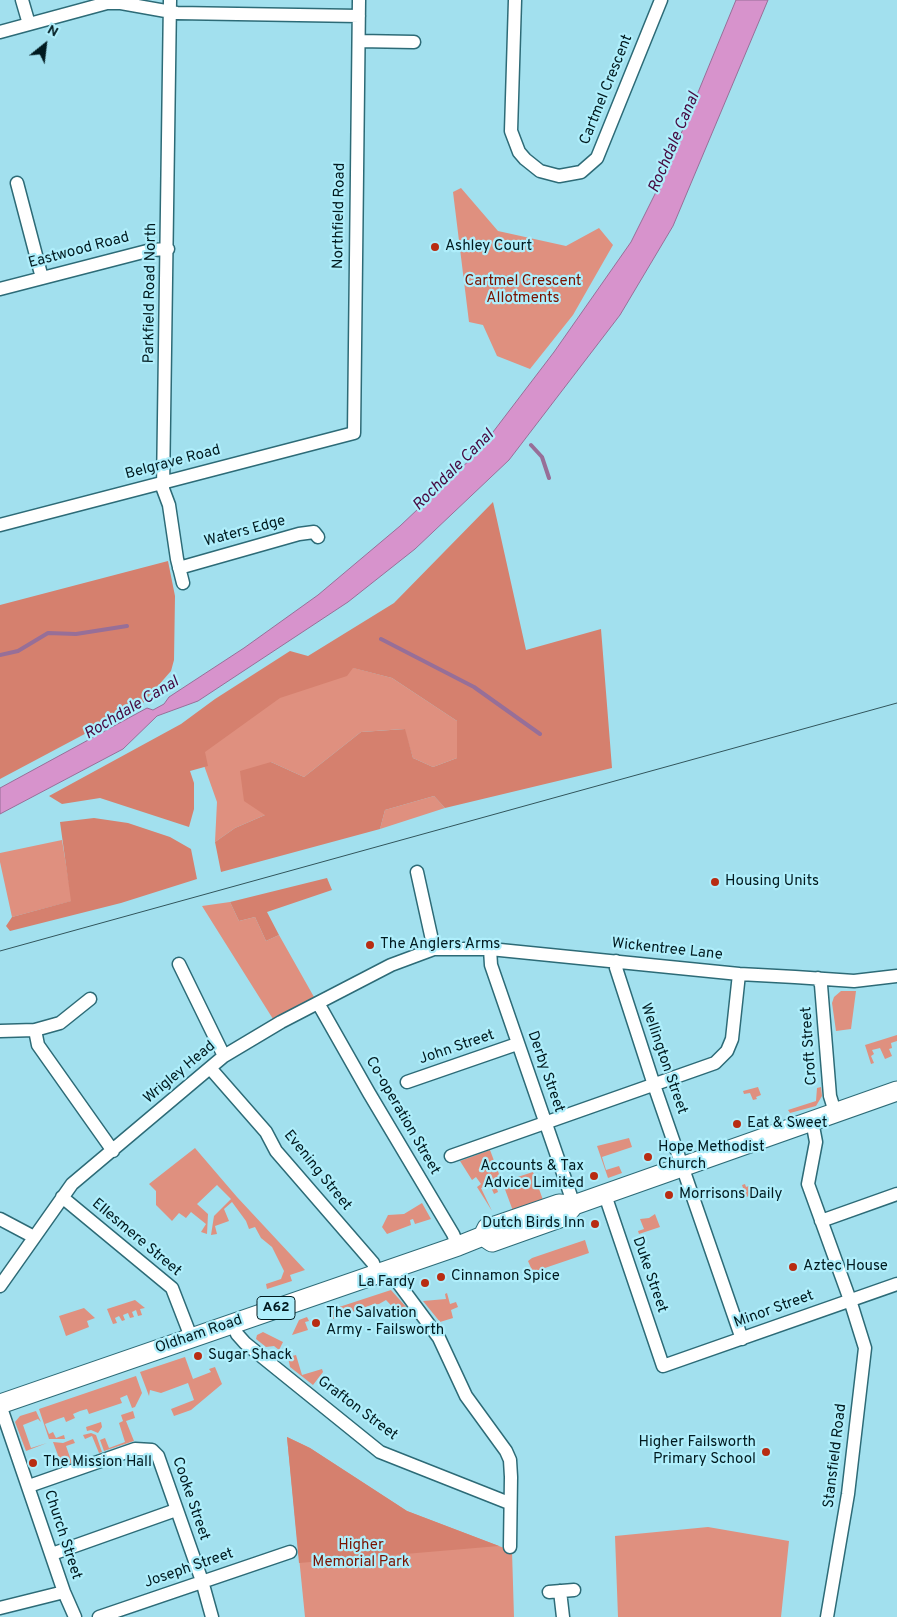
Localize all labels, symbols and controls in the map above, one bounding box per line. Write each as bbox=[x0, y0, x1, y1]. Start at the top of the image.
north arrow bbox=[20, 20, 70, 70]
text: N bbox=[44, 22, 61, 41]
street label: Cartmel Crescent bbox=[577, 32, 637, 148]
water label: Rochdale Canal bbox=[645, 90, 705, 196]
street label: Northfield Road bbox=[330, 163, 350, 269]
street label: Parkfield Road North bbox=[141, 223, 161, 363]
street label: Eastwood Road bbox=[27, 229, 131, 273]
place label: Ashley Court bbox=[445, 238, 532, 256]
marker: Ashley Court bbox=[429, 241, 441, 253]
park label: Cartmel Crescent Allotments bbox=[464, 273, 582, 308]
water label: Rochdale Canal bbox=[409, 426, 499, 516]
street label: Belgrave Road bbox=[123, 442, 223, 484]
street label: Waters Edge bbox=[202, 513, 288, 551]
water label: Rochdale Canal bbox=[81, 673, 183, 745]
place label: Housing Units bbox=[725, 873, 819, 891]
marker: Housing Units bbox=[709, 876, 721, 888]
street label: Wickentree Lane bbox=[611, 935, 723, 965]
place label: The Anglers Arms bbox=[380, 936, 500, 954]
marker: The Anglers Arms bbox=[364, 939, 376, 951]
street label: Wellington Street bbox=[636, 1001, 690, 1117]
street label: Croft Street bbox=[798, 1006, 822, 1086]
street label: John Street bbox=[417, 1027, 497, 1069]
street label: Derby Street bbox=[523, 1029, 567, 1115]
street label: Wrigley Head bbox=[140, 1038, 220, 1108]
street label: Co-operation Street bbox=[361, 1054, 443, 1178]
place label: Eat & Sweet bbox=[747, 1115, 827, 1133]
marker: Eat & Sweet bbox=[731, 1118, 743, 1130]
street label: Evening Street bbox=[279, 1127, 355, 1215]
place label: Hope Methodist Church bbox=[658, 1139, 765, 1174]
marker: Hope Methodist Church bbox=[642, 1151, 654, 1163]
place label: Accounts & Tax Advice Limited bbox=[480, 1158, 584, 1193]
marker: Accounts & Tax Advice Limited bbox=[588, 1170, 600, 1182]
place label: Morrisons Daily bbox=[679, 1186, 782, 1204]
marker: Morrisons Daily bbox=[663, 1189, 675, 1201]
street label: Ellesmere Street bbox=[88, 1195, 184, 1281]
place label: Dutch Birds Inn bbox=[482, 1215, 585, 1233]
marker: Dutch Birds Inn bbox=[589, 1218, 601, 1230]
street label: Duke Street bbox=[628, 1235, 670, 1315]
place label: Aztec House bbox=[803, 1258, 888, 1276]
marker: Aztec House bbox=[787, 1261, 799, 1273]
place label: Cinnamon Spice bbox=[451, 1268, 560, 1286]
marker: Cinnamon Spice bbox=[435, 1271, 447, 1283]
place label: La Fardy bbox=[358, 1274, 415, 1292]
marker: La Fardy bbox=[419, 1277, 431, 1289]
street label: Minor Street bbox=[732, 1287, 816, 1333]
road number: A62 bbox=[257, 1296, 295, 1320]
place label: The Salvation Army - Failsworth bbox=[326, 1305, 444, 1340]
street label: Oldham Road bbox=[153, 1312, 245, 1358]
marker: The Salvation Army - Failsworth bbox=[310, 1317, 322, 1329]
place label: Sugar Shack bbox=[208, 1347, 292, 1365]
marker: Sugar Shack bbox=[192, 1350, 204, 1362]
street label: Grafton Street bbox=[313, 1373, 401, 1445]
street label: Stansfield Road bbox=[821, 1403, 851, 1509]
place label: Higher Failsworth Primary School bbox=[639, 1434, 756, 1469]
marker: Higher Failsworth Primary School bbox=[760, 1446, 772, 1458]
place label: The Mission Hall bbox=[43, 1454, 152, 1472]
street label: Cooke Street bbox=[167, 1455, 213, 1543]
marker: The Mission Hall bbox=[27, 1457, 39, 1469]
street label: Church Street bbox=[39, 1488, 85, 1582]
park label: Higher Memorial Park bbox=[312, 1537, 410, 1572]
street label: Joseph Street bbox=[142, 1545, 236, 1593]

